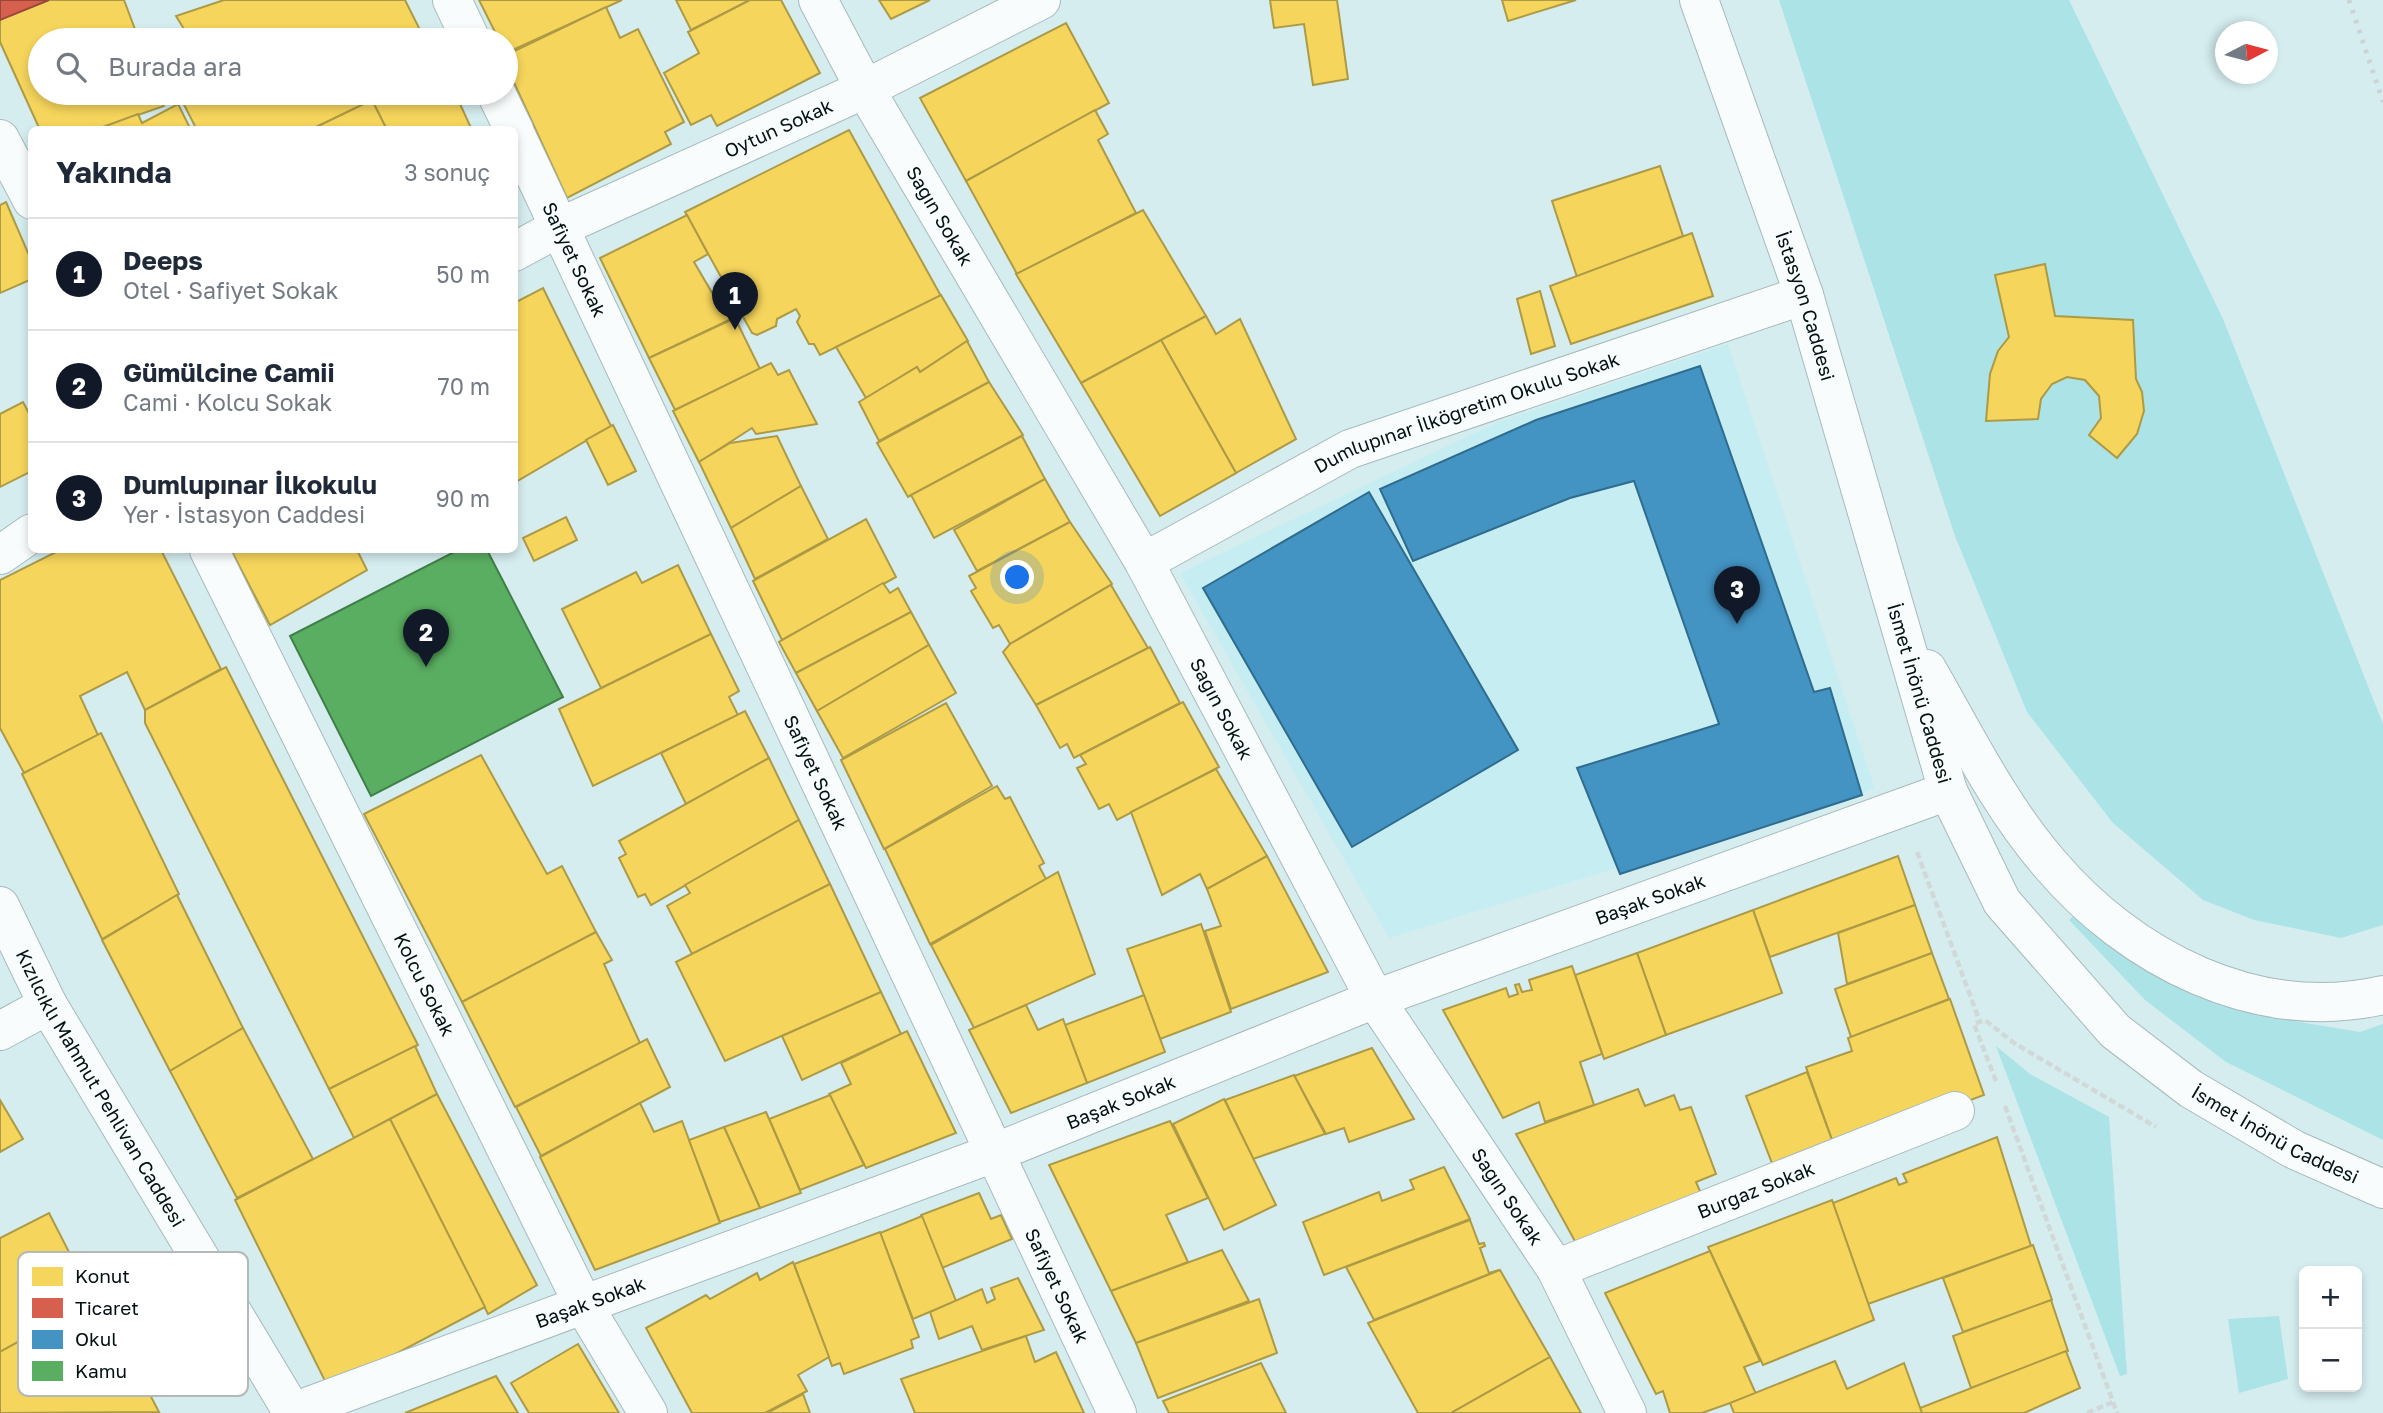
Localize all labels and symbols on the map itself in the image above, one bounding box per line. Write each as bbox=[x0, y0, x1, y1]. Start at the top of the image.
north arrow bbox=[2215, 21, 2278, 84]
street label: Oytun Sokak bbox=[720, 93, 836, 162]
street label: Sağın Sokak bbox=[902, 162, 979, 270]
street label: Safiyet Sokak bbox=[538, 198, 612, 321]
street label: İstasyon Caddesi bbox=[1771, 228, 1840, 383]
pin: 1 bbox=[712, 272, 758, 330]
street label: Dumlupınar İlköğretim Okulu Sokak bbox=[1310, 346, 1622, 478]
your location bbox=[1000, 560, 1034, 594]
pin: 3 bbox=[1714, 566, 1760, 624]
street label: İsmet İnönü Caddesi bbox=[1883, 600, 1957, 786]
pin: 2 bbox=[403, 609, 449, 667]
street label: Sağın Sokak bbox=[1186, 654, 1259, 764]
street label: Safiyet Sokak bbox=[779, 711, 853, 834]
street label: Başak Sokak bbox=[1592, 868, 1708, 929]
street label: Kolcu Sokak bbox=[390, 929, 460, 1040]
street label: Kızılcıklı Mahmut Pehlivan Caddesi bbox=[12, 945, 190, 1231]
street label: Başak Sokak bbox=[1063, 1069, 1179, 1134]
street label: İsmet İnönü Caddesi bbox=[2188, 1080, 2363, 1188]
street label: Sağın Sokak bbox=[1467, 1144, 1549, 1249]
street label: Burgaz Sokak bbox=[1694, 1156, 1818, 1223]
street label: Safiyet Sokak bbox=[1021, 1224, 1095, 1347]
legend bbox=[18, 1252, 248, 1396]
text: Konut bbox=[75, 1264, 130, 1287]
street label: Başak Sokak bbox=[532, 1271, 649, 1332]
text: Ticaret bbox=[75, 1296, 139, 1319]
text: Okul bbox=[75, 1327, 117, 1350]
text: Kamu bbox=[75, 1359, 127, 1382]

